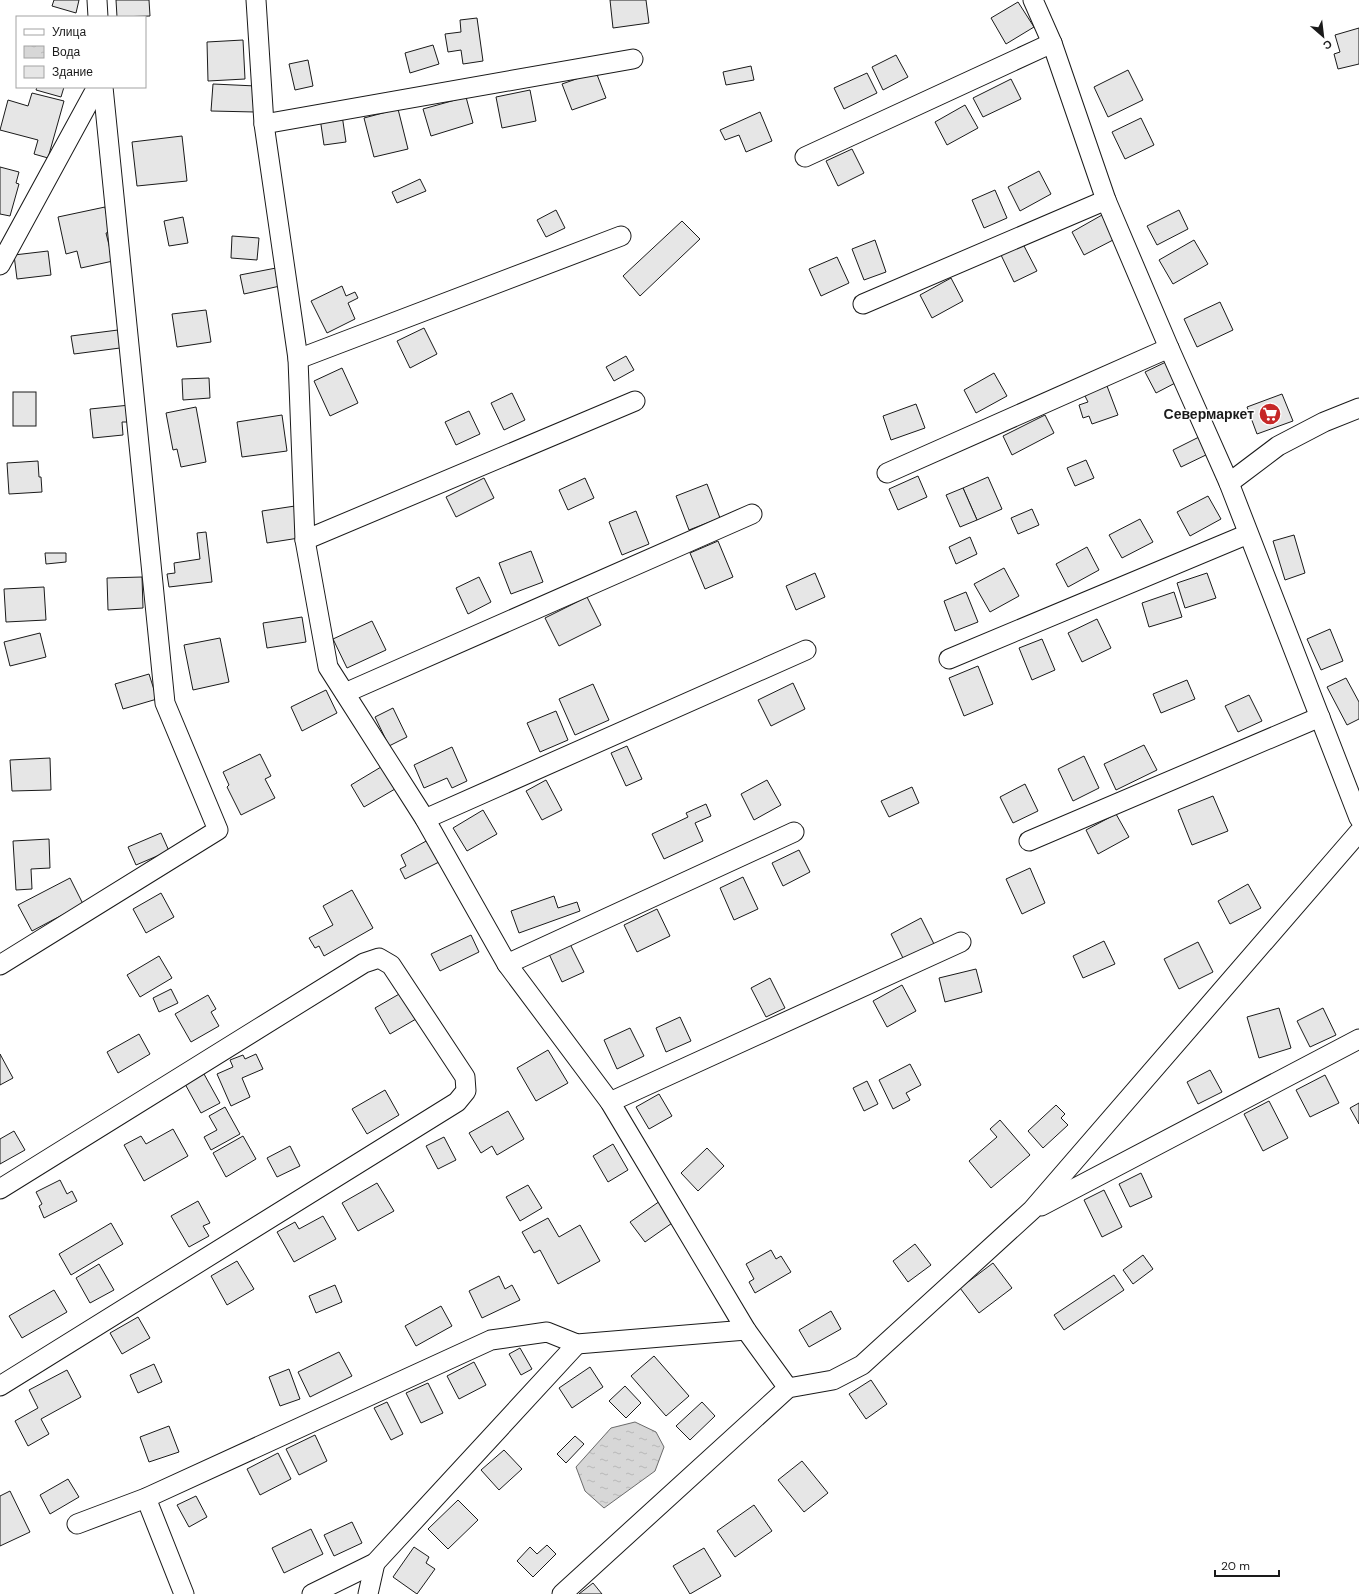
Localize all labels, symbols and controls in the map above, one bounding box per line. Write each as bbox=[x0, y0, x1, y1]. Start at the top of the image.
legend bbox=[16, 16, 146, 88]
north arrow bbox=[1303, 16, 1343, 56]
text: Улица bbox=[52, 24, 86, 40]
text: С bbox=[1321, 37, 1334, 53]
text: Вода bbox=[52, 44, 80, 60]
text: Здание bbox=[52, 64, 93, 80]
supermarket icon: Севермаркет bbox=[1257, 401, 1283, 427]
place label: Севермаркет bbox=[1164, 405, 1254, 423]
scale bar bbox=[1215, 1552, 1279, 1578]
text: 20 m bbox=[1221, 1558, 1250, 1574]

